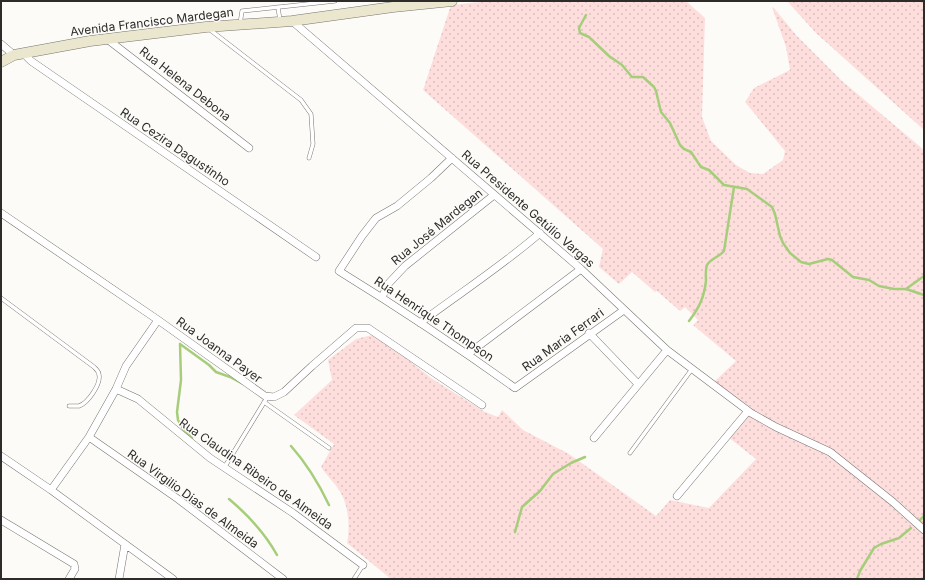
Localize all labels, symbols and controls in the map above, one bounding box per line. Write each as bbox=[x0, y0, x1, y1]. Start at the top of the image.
street label: Avenida Francisco Mardegan bbox=[69, 4, 234, 39]
street label: Rua Helena Debona bbox=[137, 43, 234, 124]
street label: Rua Cezira Dagustinho bbox=[118, 104, 233, 189]
street label: Rua Presidente Getúlio Vargas bbox=[459, 147, 598, 270]
street label: Rua José Mardegan bbox=[388, 185, 485, 268]
street label: Rua Henrique Thompson bbox=[372, 273, 497, 364]
street label: Rua Maria Ferrari bbox=[519, 305, 607, 374]
street label: Rua Joanna Payer bbox=[173, 313, 266, 386]
street label: Rua Claudina Ribeiro de Almeida bbox=[177, 415, 336, 533]
street label: Rua Virgilio Dias de Almeida bbox=[125, 446, 262, 551]

